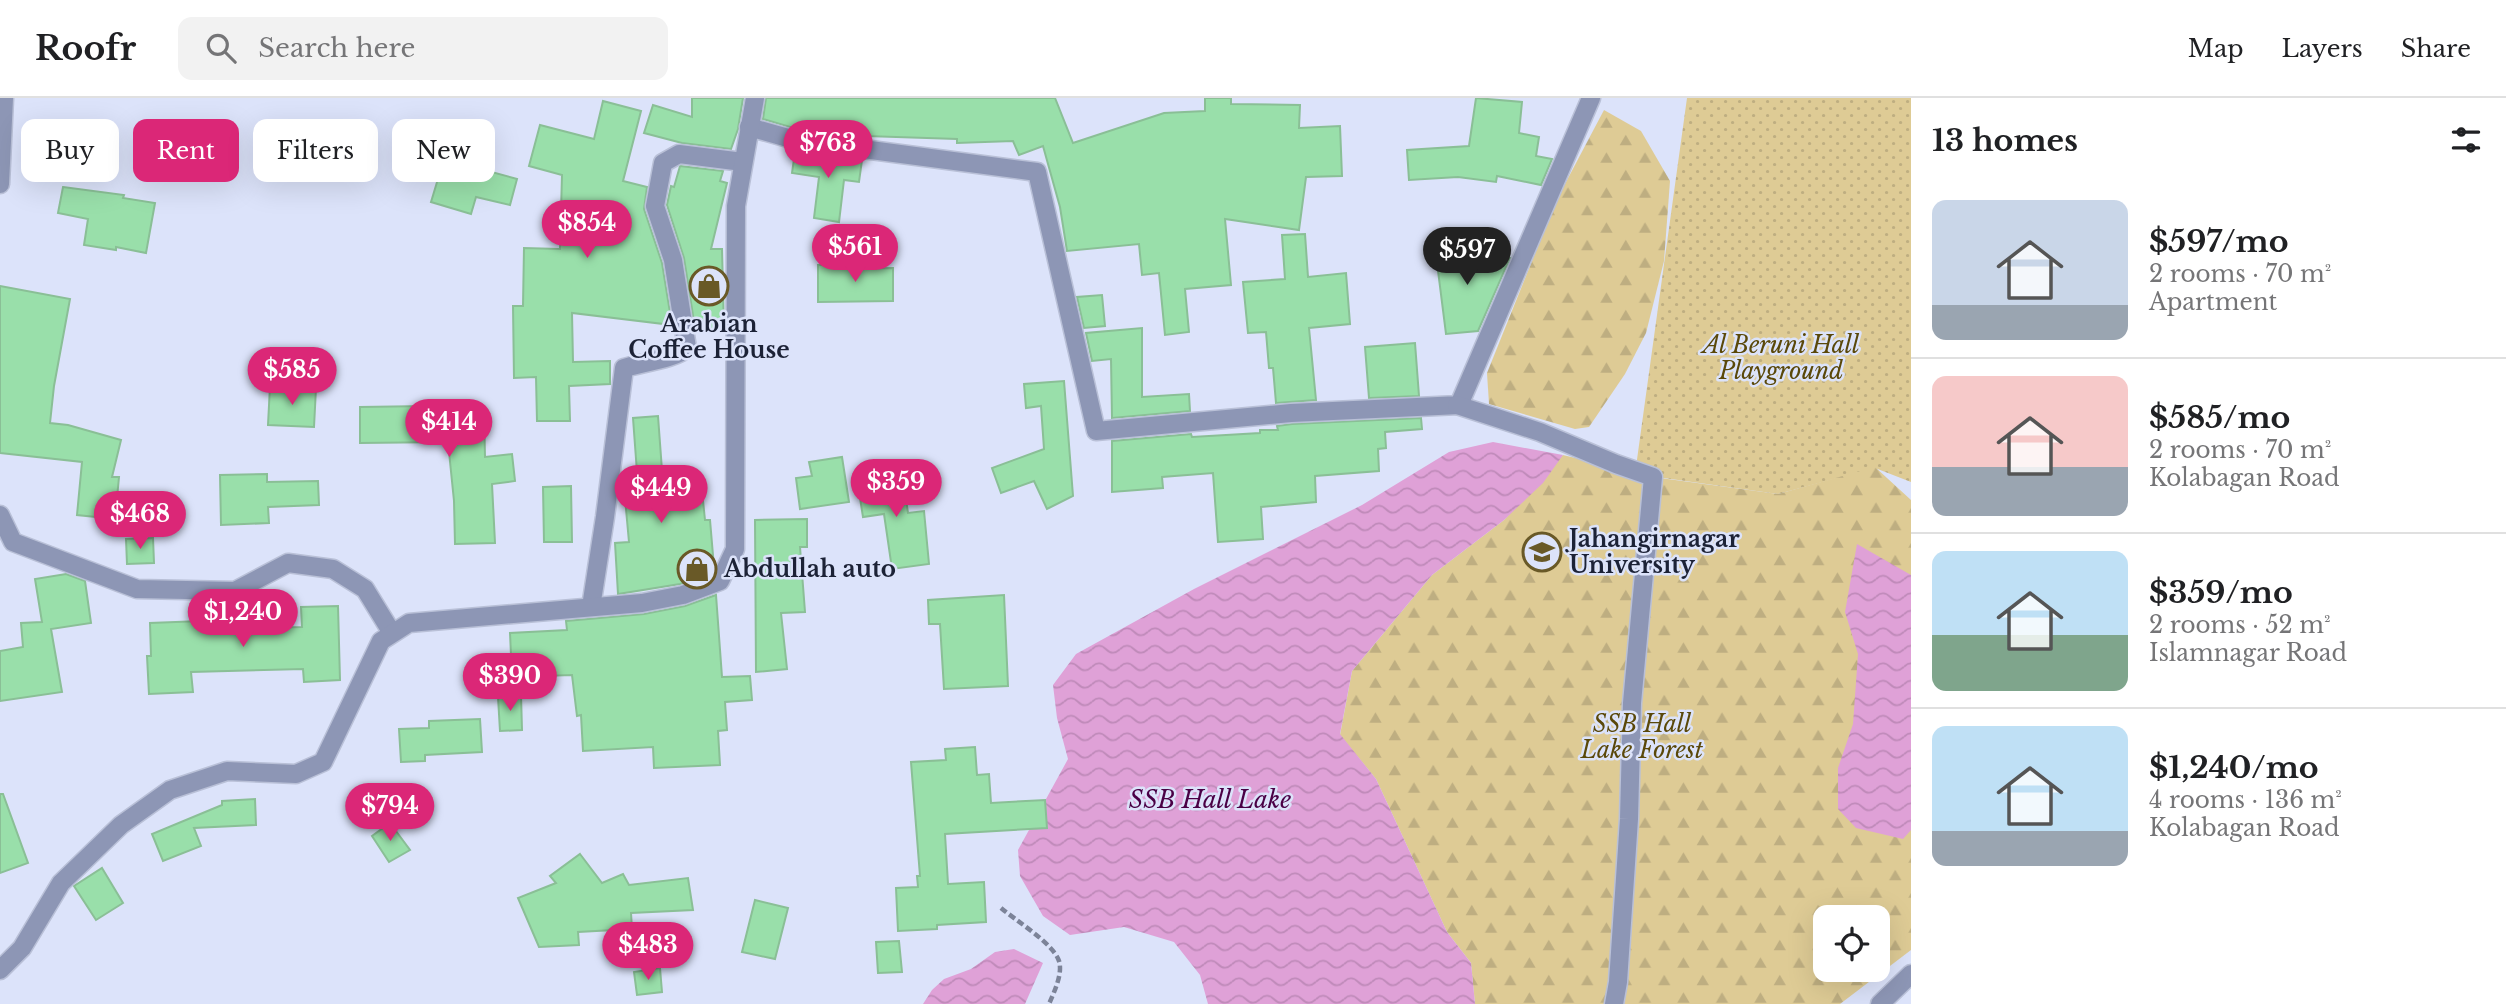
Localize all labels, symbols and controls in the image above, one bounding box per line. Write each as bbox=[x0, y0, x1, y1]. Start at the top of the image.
search box bbox=[178, 17, 668, 80]
text: Roofr bbox=[35, 28, 136, 69]
icon: search bbox=[202, 29, 240, 67]
text: Search here bbox=[258, 32, 416, 64]
text: Map bbox=[2188, 34, 2244, 63]
text: Layers bbox=[2282, 34, 2363, 63]
text: Share bbox=[2401, 34, 2471, 63]
chip: Buy bbox=[21, 119, 119, 182]
chip: Rent bbox=[133, 119, 239, 182]
chip: Filters bbox=[253, 119, 378, 182]
chip: New bbox=[392, 119, 495, 182]
pin: $763 bbox=[787, 120, 869, 180]
icon: filters bbox=[2447, 121, 2485, 159]
text: 13 homes bbox=[1932, 122, 2078, 159]
text: $763 bbox=[800, 129, 856, 157]
pin: $854 bbox=[546, 200, 628, 260]
text: $854 bbox=[558, 209, 616, 237]
text: $597/mo bbox=[2149, 223, 2288, 260]
pin: $561 bbox=[814, 225, 896, 284]
pin: $597 bbox=[1426, 228, 1508, 287]
icon: home bbox=[1988, 228, 2072, 312]
text: $561 bbox=[828, 233, 882, 261]
text: $597 bbox=[1439, 236, 1495, 264]
text: 2 rooms · 70 m² bbox=[2149, 260, 2331, 288]
shop icon: Arabian Coffee House bbox=[688, 265, 730, 307]
text: Apartment bbox=[2149, 288, 2277, 316]
place label: Arabian Coffee House bbox=[628, 310, 790, 364]
park label: Al Beruni Hall Playground bbox=[1700, 331, 1860, 385]
pin: $585 bbox=[251, 348, 333, 407]
text: $585 bbox=[264, 356, 320, 384]
text: $585/mo bbox=[2149, 399, 2290, 436]
pin: $414 bbox=[408, 400, 490, 459]
icon: home bbox=[1988, 404, 2072, 488]
text: $414 bbox=[421, 408, 477, 436]
text: 2 rooms · 70 m² bbox=[2149, 436, 2331, 464]
pin: $359 bbox=[855, 460, 937, 519]
text: Kolabagan Road bbox=[2149, 464, 2339, 492]
pin: $449 bbox=[620, 466, 702, 525]
text: $359 bbox=[867, 468, 925, 496]
text: $449 bbox=[631, 474, 691, 502]
pin: $468 bbox=[99, 491, 181, 551]
text: $468 bbox=[110, 500, 170, 528]
place label: Jahangirnagar University bbox=[1565, 525, 1740, 579]
school or university icon: Jahangirnagar University bbox=[1521, 531, 1563, 573]
shop icon: Abdullah auto bbox=[676, 548, 718, 590]
place label: Abdullah auto bbox=[723, 555, 896, 583]
text: $359/mo bbox=[2149, 574, 2293, 611]
icon: home bbox=[1988, 579, 2072, 663]
pin: $1,240 bbox=[186, 589, 300, 649]
text: $1,240 bbox=[204, 598, 282, 626]
text: 2 rooms · 52 m² bbox=[2149, 611, 2331, 639]
text: Islamnagar Road bbox=[2149, 639, 2347, 667]
pin: $390 bbox=[469, 654, 551, 713]
text: $390 bbox=[479, 662, 541, 690]
park label: SSB Hall Lake Forest bbox=[1580, 710, 1704, 764]
text: $1,240/mo bbox=[2149, 749, 2319, 786]
icon: home bbox=[1988, 754, 2072, 838]
pin: $794 bbox=[349, 784, 431, 843]
water label: SSB Hall Lake bbox=[1129, 785, 1291, 814]
text: 4 rooms · 136 m² bbox=[2149, 786, 2342, 814]
text: $794 bbox=[361, 792, 419, 820]
text: Kolabagan Road bbox=[2149, 814, 2339, 842]
map controls bbox=[1813, 905, 1890, 982]
button: locate bbox=[1813, 905, 1890, 982]
pin: $483 bbox=[607, 922, 689, 982]
text: $483 bbox=[618, 931, 678, 959]

